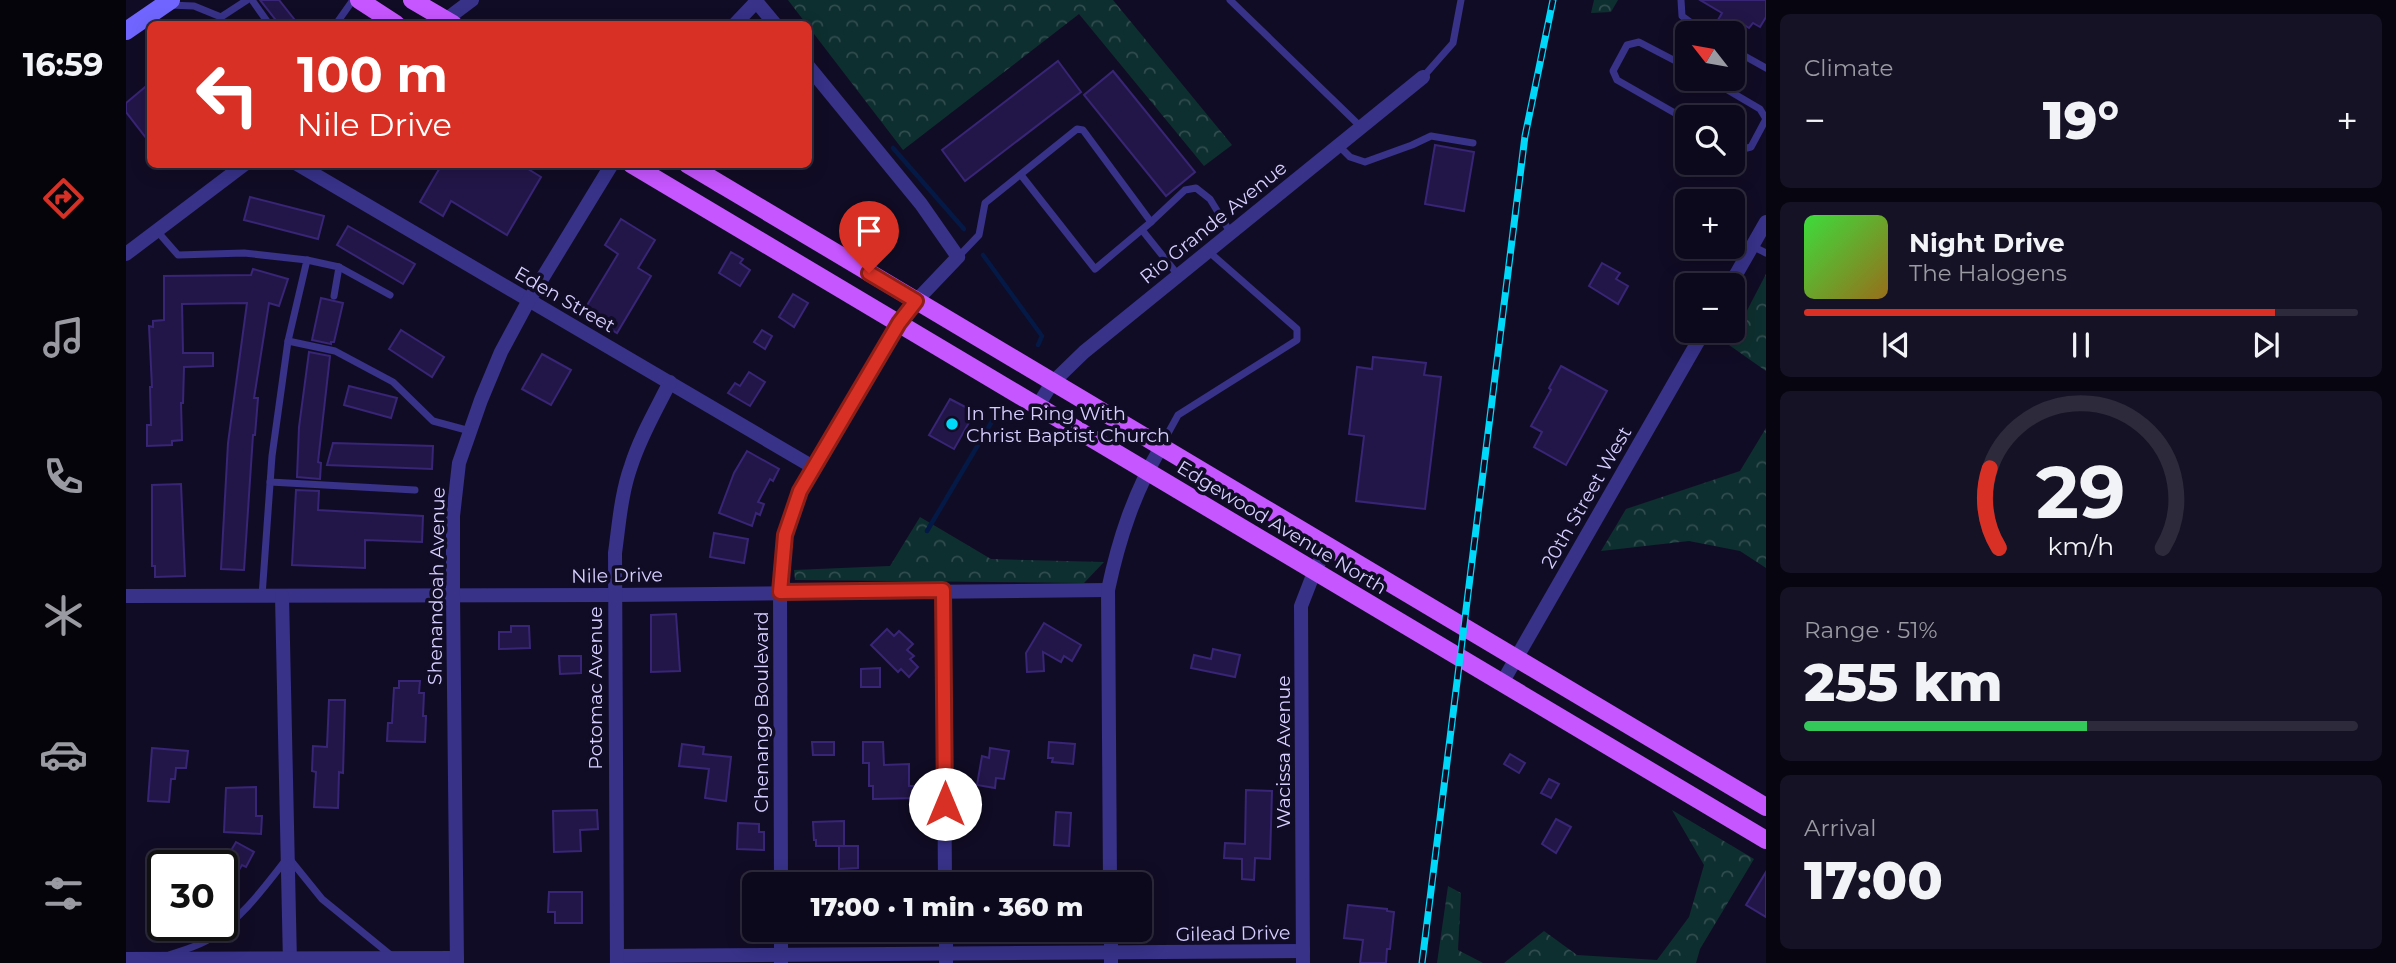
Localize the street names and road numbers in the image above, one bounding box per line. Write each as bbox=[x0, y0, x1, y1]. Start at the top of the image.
street label: Rio Grande Avenue bbox=[1135, 156, 1291, 289]
street label: Eden Street bbox=[510, 261, 619, 338]
street label: 20th Street West bbox=[1536, 422, 1637, 572]
street label: Edgewood Avenue North bbox=[1173, 456, 1391, 599]
street label: Shenandoah Avenue bbox=[423, 487, 450, 685]
street label: Nile Drive bbox=[571, 563, 663, 588]
street label: Potomac Avenue bbox=[584, 606, 607, 770]
street label: Chenango Boulevard bbox=[750, 611, 773, 813]
street label: Wacissa Avenue bbox=[1272, 675, 1295, 829]
street label: Gilead Drive bbox=[1175, 921, 1291, 946]

